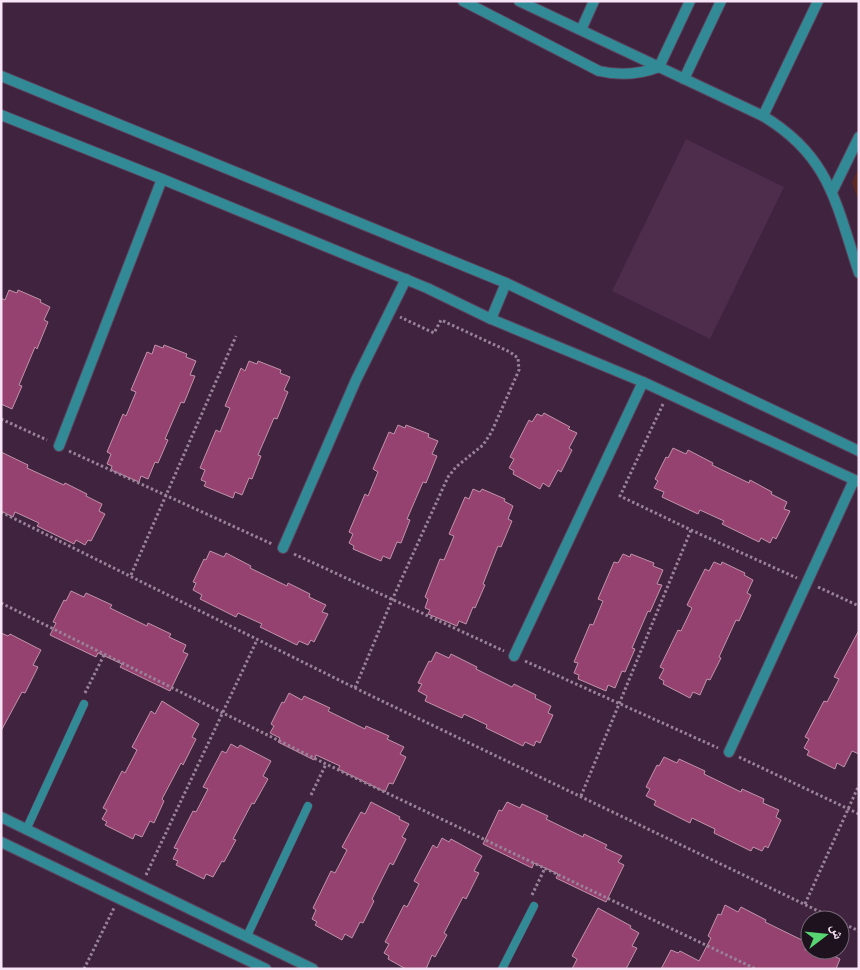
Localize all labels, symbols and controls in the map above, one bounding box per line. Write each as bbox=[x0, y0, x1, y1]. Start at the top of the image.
north arrow bbox=[800, 910, 850, 960]
text: ش bbox=[827, 922, 847, 941]

